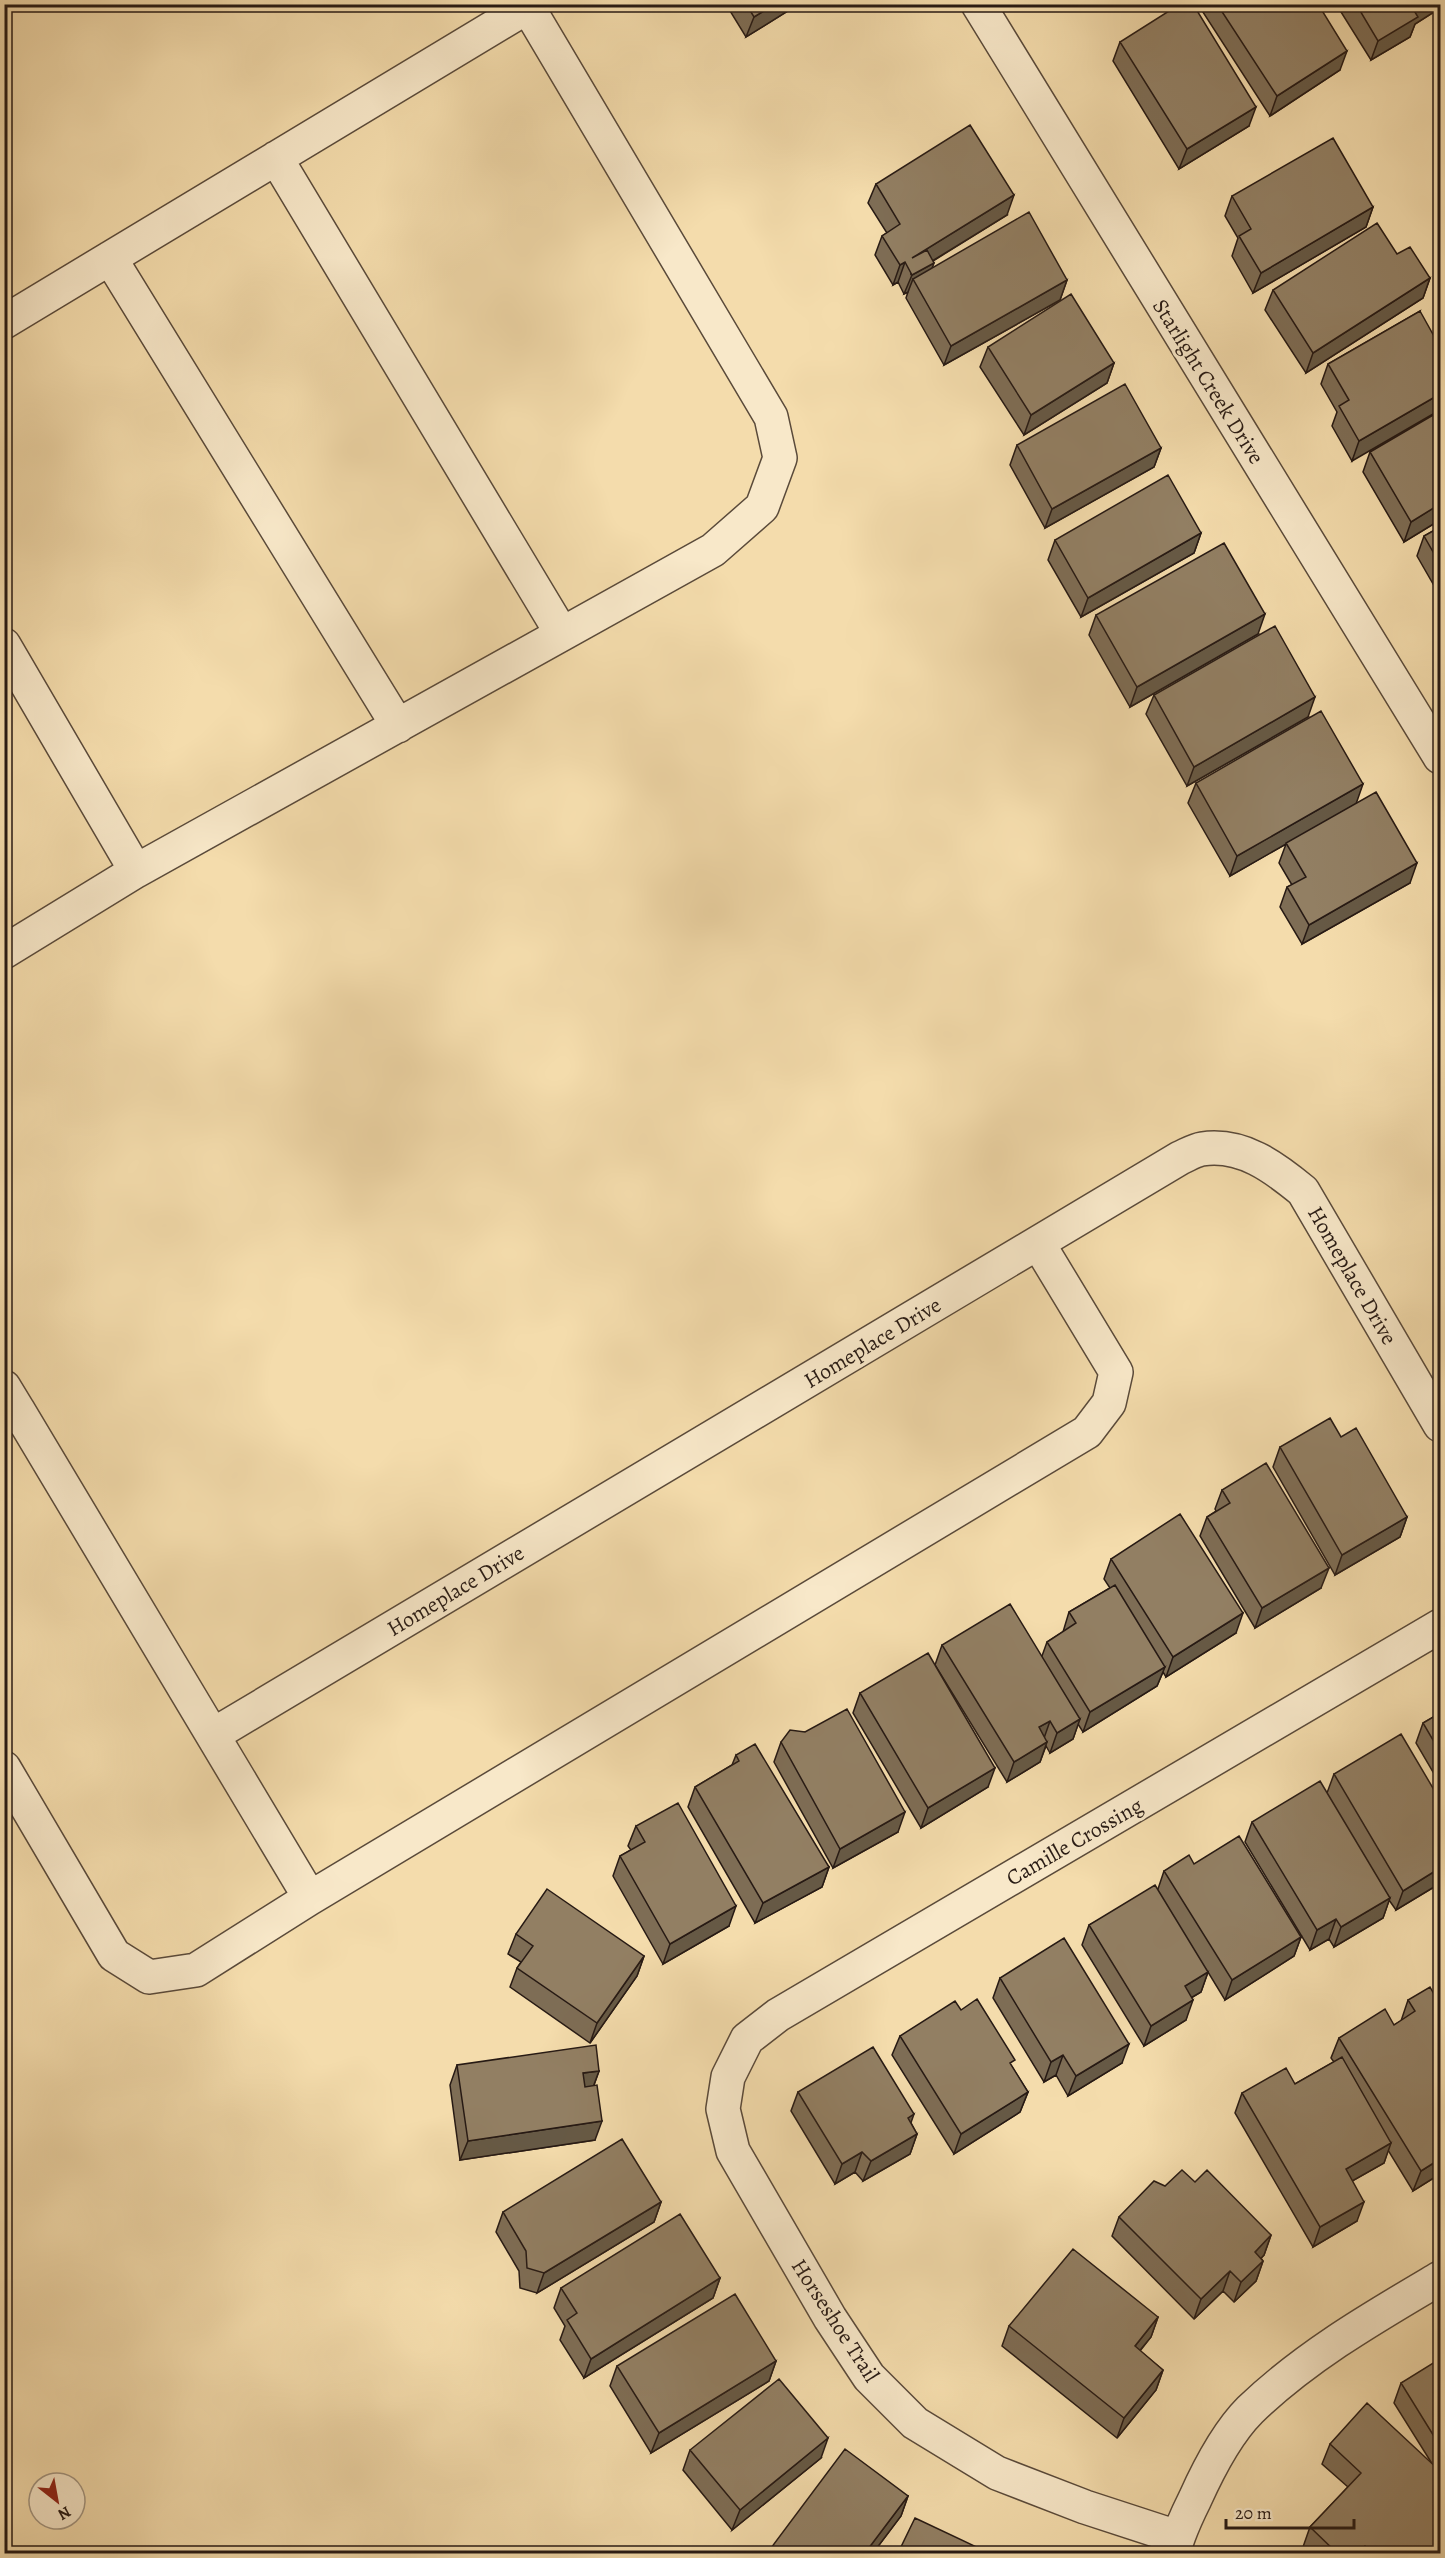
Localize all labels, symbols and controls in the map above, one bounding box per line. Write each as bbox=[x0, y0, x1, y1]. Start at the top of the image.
street label: Starlight Creek Drive bbox=[1145, 293, 1271, 470]
street label: Homeplace Drive bbox=[1300, 1201, 1404, 1350]
street label: Homeplace Drive bbox=[798, 1290, 947, 1396]
street label: Homeplace Drive bbox=[381, 1538, 530, 1644]
street label: Camille Crossing bbox=[1001, 1791, 1148, 1893]
street label: Horseshoe Trail bbox=[784, 2253, 886, 2388]
north arrow bbox=[27, 2471, 87, 2531]
scale bar bbox=[1226, 2492, 1354, 2530]
text: N bbox=[53, 2501, 75, 2526]
text: 20 m bbox=[1235, 2501, 1272, 2525]

